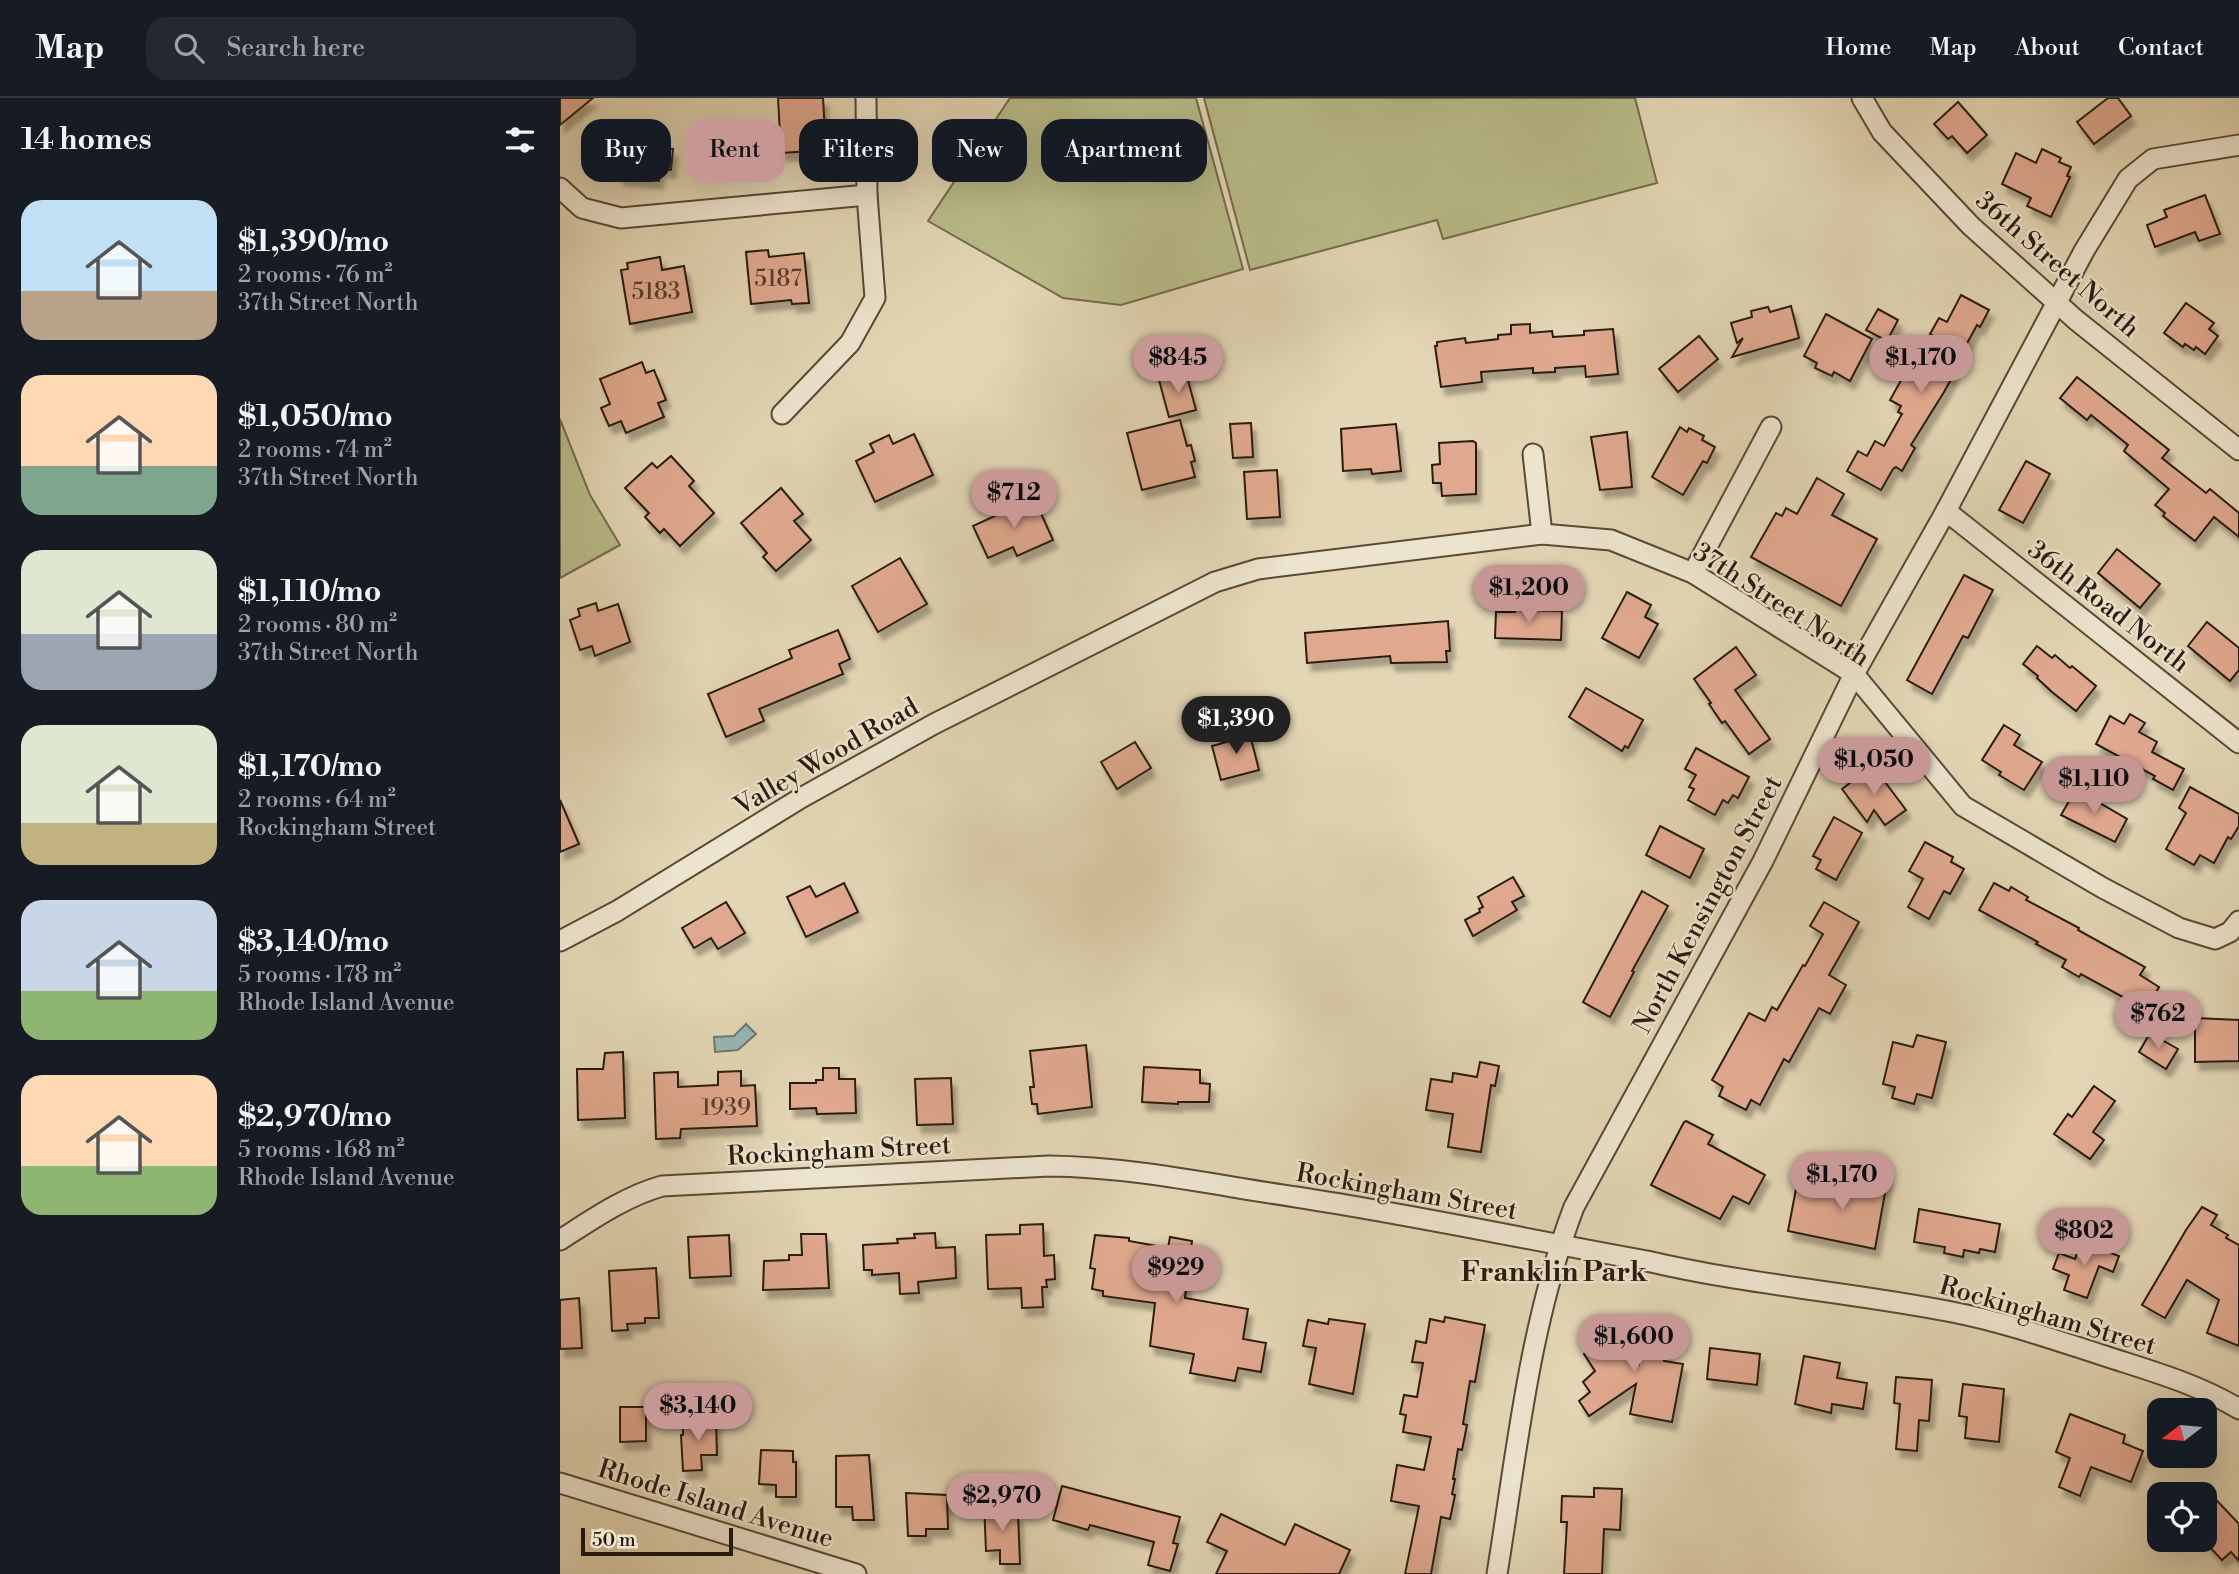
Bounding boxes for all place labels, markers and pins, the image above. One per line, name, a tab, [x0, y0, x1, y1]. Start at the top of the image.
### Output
pin: $845	[1137, 336, 1219, 395]
pin: $1,170	[1864, 336, 1978, 395]
pin: $712	[973, 470, 1055, 530]
pin: $1,200	[1472, 566, 1586, 625]
pin: $1,390	[1179, 696, 1293, 756]
pin: $1,050	[1817, 738, 1931, 797]
pin: $1,110	[2037, 756, 2151, 816]
pin: $762	[2117, 992, 2199, 1051]
pin: $1,170	[1785, 1152, 1899, 1212]
pin: $802	[2043, 1208, 2125, 1268]
pin: $929	[1135, 1246, 1217, 1305]
pin: $1,600	[1577, 1314, 1691, 1374]
pin: $3,140	[641, 1384, 755, 1443]
pin: $2,970	[945, 1474, 1059, 1533]

